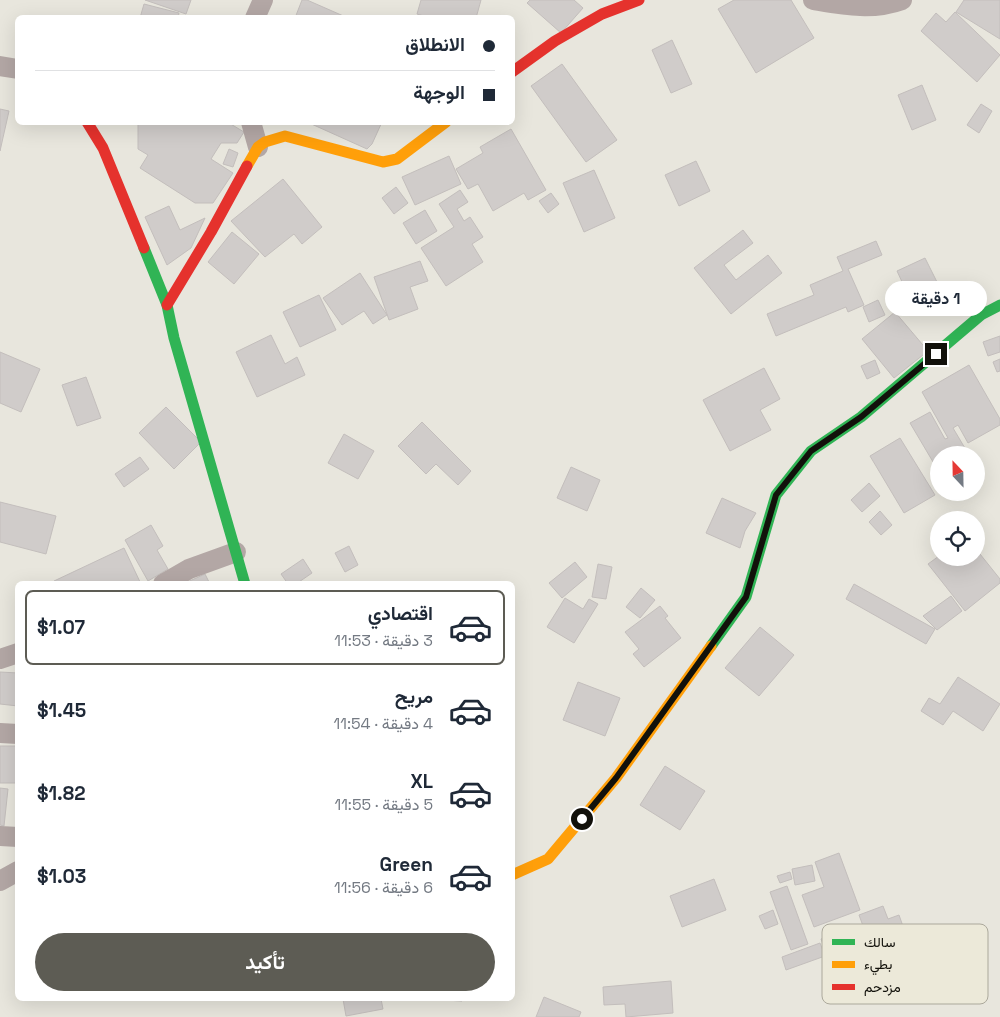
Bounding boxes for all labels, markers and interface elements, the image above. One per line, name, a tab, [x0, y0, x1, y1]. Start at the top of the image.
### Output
text: الانطلاق	[405, 32, 465, 57]
text: الوجهة	[413, 80, 465, 105]
callout: 1 دقيقة	[885, 282, 987, 316]
text: 1 دقيقة	[911, 288, 961, 309]
route end	[925, 343, 947, 365]
north arrow	[930, 446, 985, 501]
map controls	[930, 446, 985, 566]
button: locate	[930, 511, 985, 566]
text: اقتصادي	[368, 601, 433, 626]
icon: car	[448, 605, 493, 650]
text: $1.07	[37, 615, 85, 640]
text: 3 دقيقة · 11:53	[334, 630, 433, 651]
text: مريح	[395, 684, 433, 709]
icon: car	[448, 688, 493, 733]
text: $1.45	[37, 698, 86, 723]
text: 4 دقيقة · 11:54	[334, 713, 433, 734]
text: XL	[410, 769, 433, 794]
icon: car	[448, 771, 493, 816]
text: $1.82	[37, 781, 85, 806]
text: 5 دقيقة · 11:55	[334, 794, 433, 815]
route start	[571, 808, 593, 830]
text: Green	[380, 852, 433, 877]
icon: car	[448, 854, 493, 899]
text: $1.03	[37, 864, 86, 889]
text: 6 دقيقة · 11:56	[334, 877, 433, 898]
legend	[822, 924, 988, 1004]
button: تأكيد	[35, 933, 495, 991]
text: سالك	[864, 933, 895, 951]
text: بطيء	[864, 955, 892, 976]
text: مزدحم	[864, 978, 901, 996]

